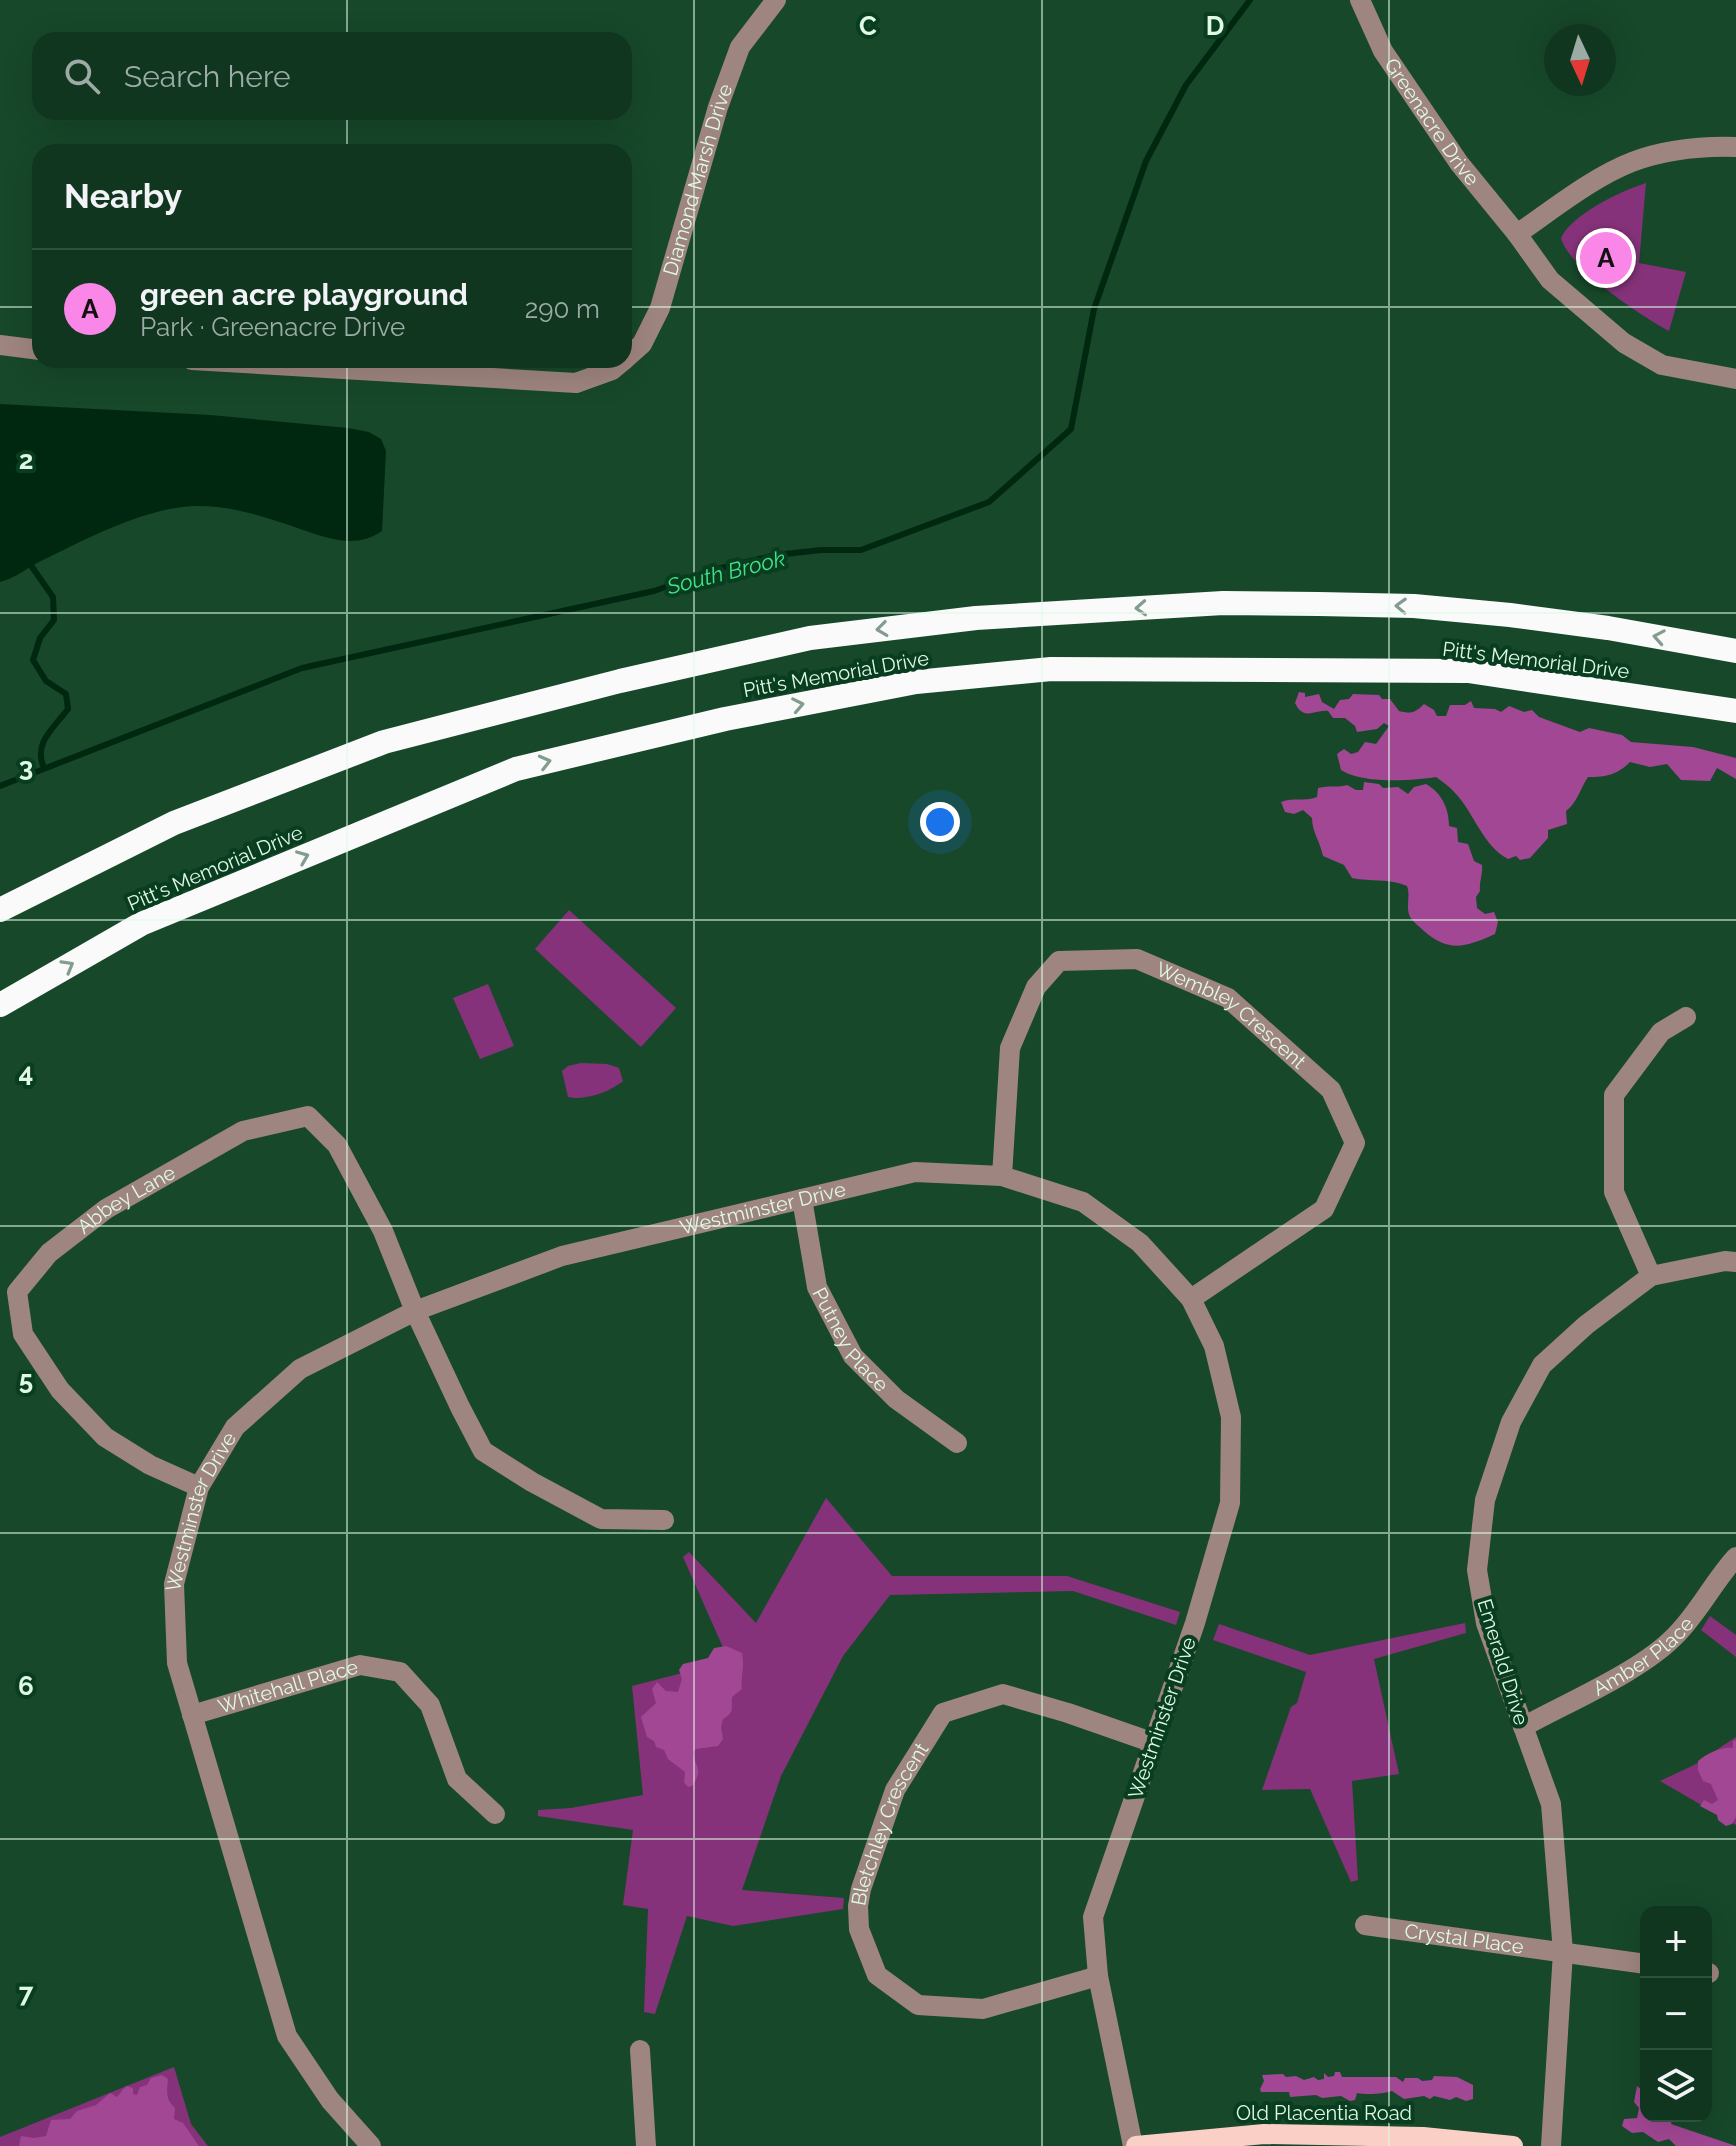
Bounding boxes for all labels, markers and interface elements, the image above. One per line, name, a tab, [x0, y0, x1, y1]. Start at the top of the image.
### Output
text: C	[859, 11, 877, 41]
text: D	[1206, 11, 1224, 41]
north arrow	[1544, 24, 1616, 96]
search box	[32, 32, 632, 120]
icon: search	[60, 54, 104, 98]
street label: Greenacre Drive	[1379, 54, 1485, 190]
text: Search here	[124, 59, 291, 94]
street label: Diamond Marsh Drive	[658, 80, 738, 278]
text: Nearby	[64, 176, 182, 216]
pin: A	[1580, 228, 1632, 288]
text: green acre playground	[140, 277, 468, 312]
text: A	[81, 294, 99, 324]
text: 290 m	[525, 294, 600, 324]
text: Park · Greenacre Drive	[140, 312, 405, 342]
text: 2	[19, 445, 33, 475]
water label: South Brook	[663, 545, 788, 600]
one-way arrow	[1394, 598, 1407, 615]
one-way arrow	[1134, 599, 1147, 616]
one-way arrow	[876, 621, 889, 638]
one-way arrow	[1652, 629, 1666, 646]
street label: Pitt's Memorial Drive	[1441, 637, 1631, 683]
street label: Pitt's Memorial Drive	[741, 646, 931, 702]
one-way arrow	[792, 697, 805, 714]
text: 3	[19, 752, 33, 782]
one-way arrow	[538, 755, 551, 772]
your location	[920, 802, 960, 842]
street label: Pitt's Memorial Drive	[124, 820, 306, 916]
one-way arrow	[295, 850, 309, 867]
street label: Wembley Crescent	[1153, 957, 1311, 1074]
one-way arrow	[59, 960, 74, 976]
text: 4	[19, 1058, 33, 1088]
street label: Abbey Lane	[72, 1160, 180, 1239]
street label: Westminster Drive	[677, 1177, 848, 1240]
street label: Putney Place	[807, 1283, 894, 1397]
text: 5	[19, 1365, 33, 1395]
street label: Westminster Drive	[161, 1427, 241, 1594]
street label: Emerald Drive	[1472, 1596, 1534, 1728]
street label: Amber Place	[1589, 1612, 1699, 1701]
street label: Westminster Drive	[1123, 1634, 1201, 1802]
street label: Whitehall Place	[215, 1654, 361, 1719]
text: 6	[18, 1671, 34, 1701]
street label: Bletchley Crescent	[846, 1738, 934, 1907]
map controls	[1640, 1906, 1712, 2122]
button: +	[1640, 1906, 1712, 1978]
street label: Crystal Place	[1403, 1919, 1525, 1959]
text: 7	[19, 1978, 34, 2008]
button: −	[1640, 1978, 1712, 2050]
button: layers	[1640, 2050, 1712, 2122]
street label: Old Placentia Road	[1236, 2101, 1412, 2125]

